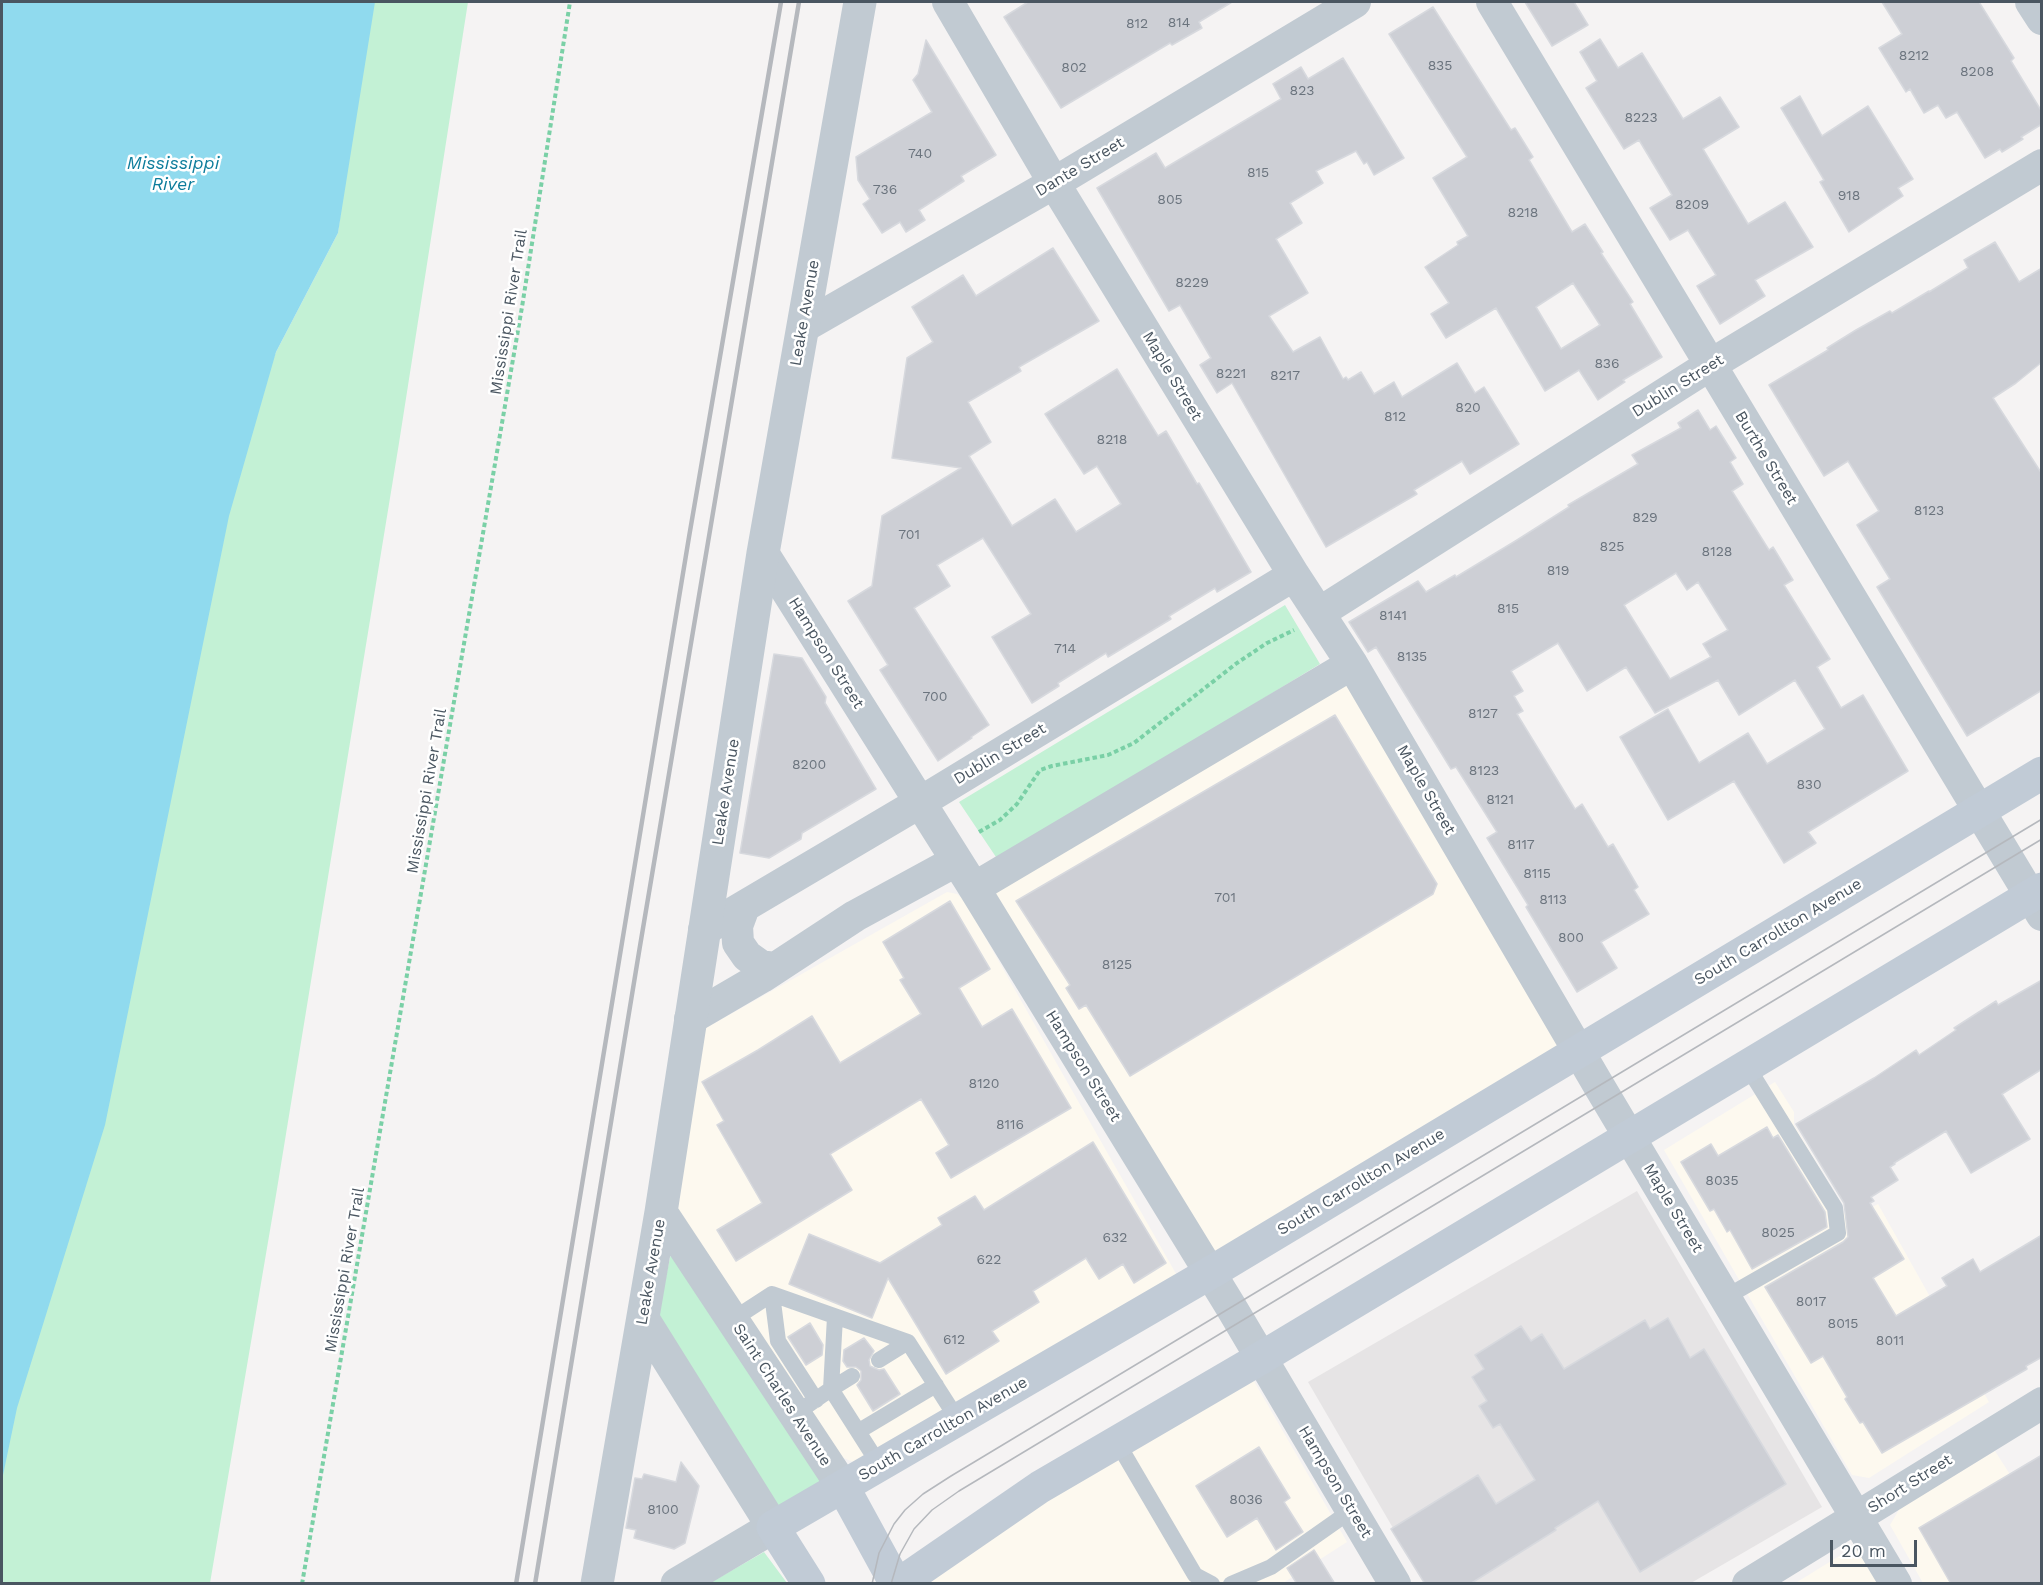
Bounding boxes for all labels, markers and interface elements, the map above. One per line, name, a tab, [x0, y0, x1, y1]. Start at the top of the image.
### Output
house number: 814	[1168, 15, 1190, 31]
house number: 812	[1126, 16, 1148, 32]
house number: 8212	[1899, 48, 1929, 64]
house number: 835	[1428, 58, 1452, 74]
house number: 802	[1061, 60, 1087, 76]
house number: 8208	[1960, 64, 1994, 80]
house number: 823	[1290, 83, 1314, 99]
house number: 8223	[1624, 110, 1658, 126]
street label: Dante Street	[1032, 133, 1128, 201]
house number: 740	[908, 146, 932, 162]
water label: Mississippi River	[127, 153, 219, 195]
house number: 815	[1247, 165, 1269, 181]
house number: 736	[873, 182, 897, 198]
house number: 918	[1838, 188, 1860, 204]
house number: 805	[1157, 192, 1183, 208]
house number: 8209	[1675, 197, 1709, 213]
house number: 8218	[1508, 205, 1538, 221]
street label: Mississippi River Trail	[486, 228, 532, 396]
street label: Leake Avenue	[786, 258, 824, 368]
house number: 8229	[1175, 275, 1209, 291]
street label: Maple Street	[1138, 328, 1206, 424]
street label: Dublin Street	[1629, 350, 1727, 422]
house number: 836	[1594, 356, 1620, 372]
house number: 8221	[1216, 366, 1246, 382]
house number: 8217	[1270, 368, 1300, 384]
house number: 820	[1455, 400, 1481, 416]
street label: Burthe Street	[1731, 408, 1801, 508]
house number: 812	[1384, 409, 1406, 425]
house number: 8218	[1097, 432, 1127, 448]
house number: 8123	[1914, 503, 1944, 519]
house number: 829	[1632, 510, 1658, 526]
house number: 701	[898, 527, 920, 543]
house number: 825	[1600, 539, 1624, 555]
house number: 8128	[1702, 544, 1732, 560]
house number: 819	[1547, 563, 1569, 579]
street label: Hampson Street	[784, 594, 868, 712]
house number: 815	[1497, 601, 1519, 617]
house number: 8141	[1379, 608, 1407, 624]
house number: 714	[1054, 641, 1076, 657]
house number: 8135	[1397, 649, 1427, 665]
house number: 700	[923, 689, 947, 705]
house number: 8127	[1468, 706, 1498, 722]
street label: Mississippi River Trail	[403, 707, 451, 875]
street label: Dublin Street	[950, 719, 1050, 789]
street label: Leake Avenue	[708, 737, 744, 847]
street label: Maple Street	[1393, 742, 1459, 838]
house number: 8200	[792, 757, 826, 773]
house number: 8123	[1469, 763, 1499, 779]
house number: 830	[1796, 777, 1822, 793]
house number: 8121	[1486, 792, 1514, 808]
house number: 8117	[1507, 837, 1535, 853]
house number: 8115	[1523, 866, 1551, 882]
street label: South Carrollton Avenue	[1691, 874, 1865, 990]
house number: 701	[1214, 890, 1236, 906]
house number: 8113	[1539, 892, 1567, 908]
house number: 800	[1558, 930, 1584, 946]
house number: 8125	[1102, 957, 1132, 973]
street label: Hampson Street	[1041, 1007, 1125, 1125]
house number: 8120	[969, 1076, 999, 1092]
house number: 8116	[996, 1117, 1024, 1133]
street label: South Carrollton Avenue	[1274, 1124, 1448, 1240]
street label: Maple Street	[1639, 1160, 1707, 1256]
house number: 8035	[1705, 1173, 1739, 1189]
street label: Mississippi River Trail	[321, 1186, 369, 1354]
street label: Leake Avenue	[632, 1217, 670, 1327]
house number: 8025	[1761, 1225, 1795, 1241]
house number: 632	[1103, 1230, 1127, 1246]
house number: 622	[977, 1252, 1001, 1268]
house number: 8017	[1796, 1294, 1826, 1310]
house number: 8015	[1828, 1316, 1858, 1332]
street label: Saint Charles Avenue	[729, 1320, 835, 1470]
house number: 612	[943, 1332, 965, 1348]
house number: 8011	[1876, 1333, 1904, 1349]
street label: South Carrollton Avenue	[855, 1373, 1031, 1485]
street label: Hampson Street	[1294, 1422, 1376, 1542]
street label: Short Street	[1864, 1450, 1956, 1518]
house number: 8036	[1229, 1492, 1263, 1508]
house number: 8100	[647, 1502, 679, 1518]
scale bar	[1833, 1528, 1920, 1566]
text: 20 m	[1841, 1540, 1886, 1561]

